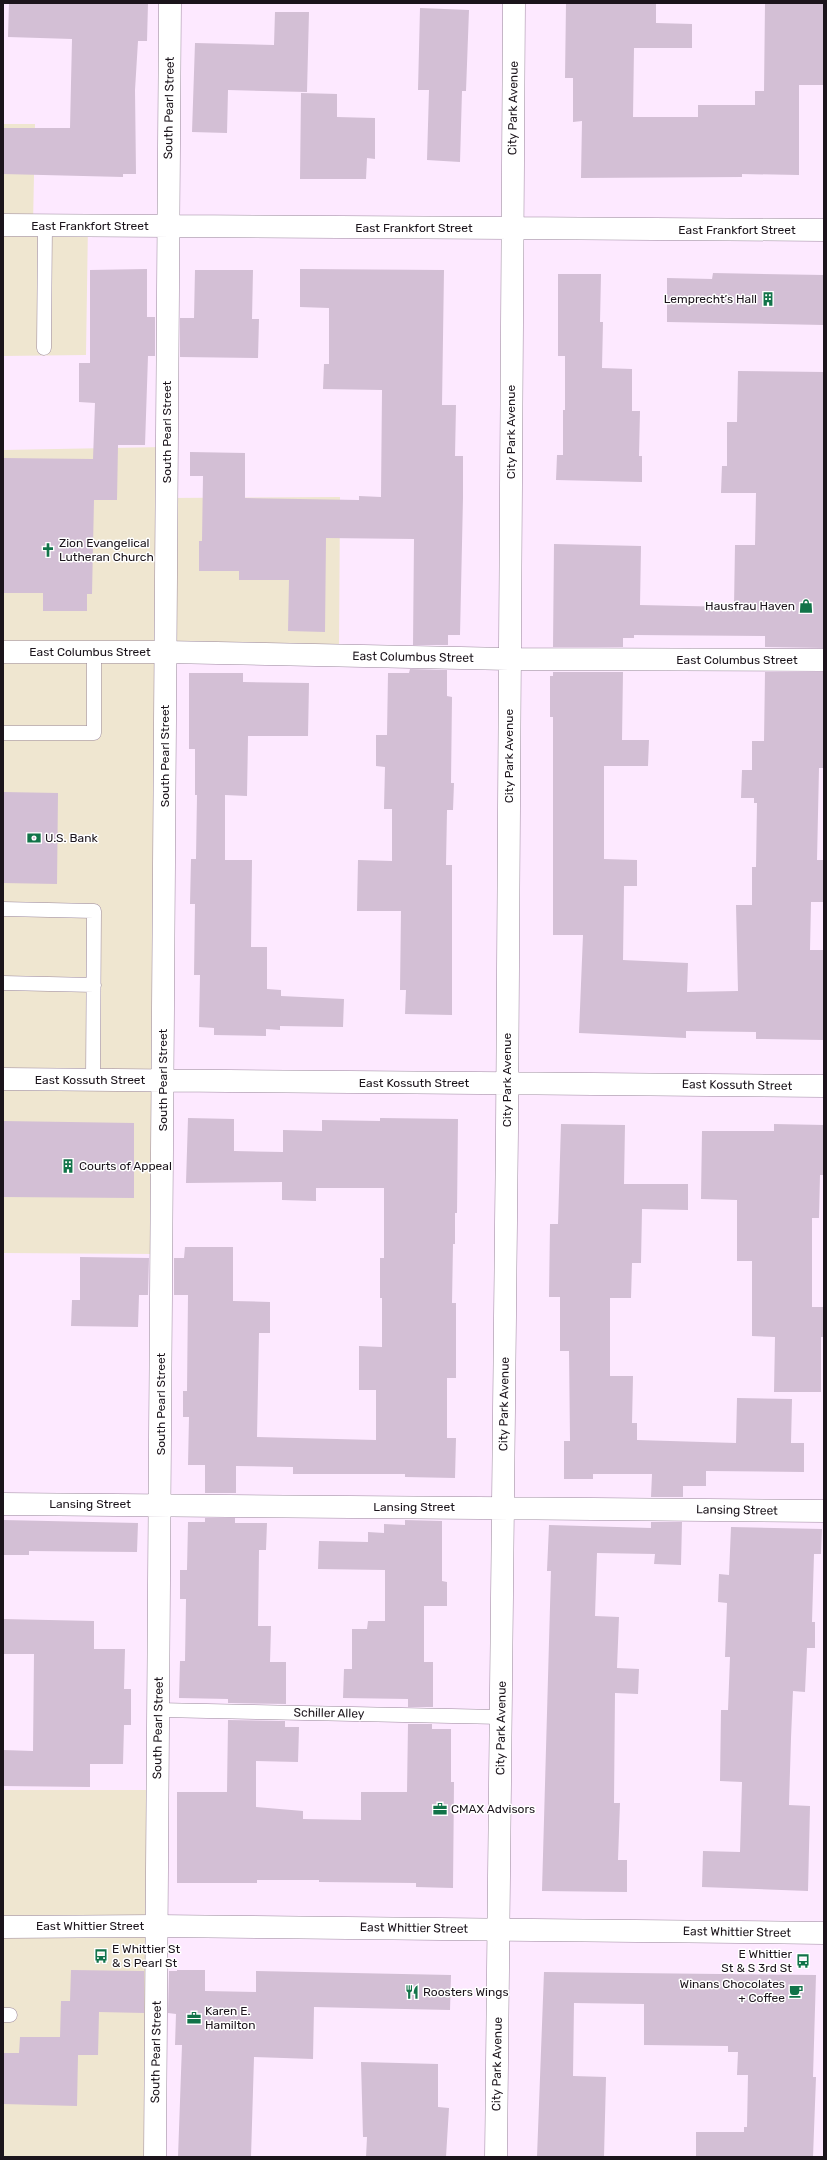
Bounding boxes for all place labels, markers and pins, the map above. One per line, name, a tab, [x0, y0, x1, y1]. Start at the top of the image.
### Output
building icon: Lemprecht’s Hall	[760, 291, 776, 307]
place label: Lemprecht’s Hall	[664, 292, 757, 306]
place label: Zion Evangelical Lutheran Church	[59, 536, 154, 564]
church icon: Zion Evangelical Lutheran Church	[40, 542, 56, 558]
shop icon: Hausfrau Haven	[798, 598, 814, 614]
place label: Hausfrau Haven	[705, 599, 795, 613]
bank icon: U.S. Bank	[26, 830, 42, 846]
place label: U.S. Bank	[45, 831, 98, 845]
building icon: Courts of Appeal	[60, 1158, 76, 1174]
place label: Courts of Appeal	[79, 1159, 172, 1173]
office icon: CMAX Advisors	[432, 1801, 448, 1817]
place label: CMAX Advisors	[451, 1802, 535, 1816]
place label: E Whittier St & S Pearl St	[112, 1942, 181, 1970]
place label: E Whittier St & S 3rd St	[721, 1947, 792, 1975]
bus stop icon: E Whittier St & S Pearl St	[93, 1948, 109, 1964]
bus stop icon: E Whittier St & S 3rd St	[795, 1953, 811, 1969]
place label: Winans Chocolates + Coffee	[680, 1977, 785, 2005]
cafe icon: Winans Chocolates + Coffee	[788, 1983, 804, 1999]
restaurant icon: Roosters Wings	[404, 1984, 420, 2000]
place label: Roosters Wings	[423, 1985, 509, 1999]
place label: Karen E. Hamilton	[205, 2004, 256, 2032]
office icon: Karen E. Hamilton	[186, 2010, 202, 2026]

